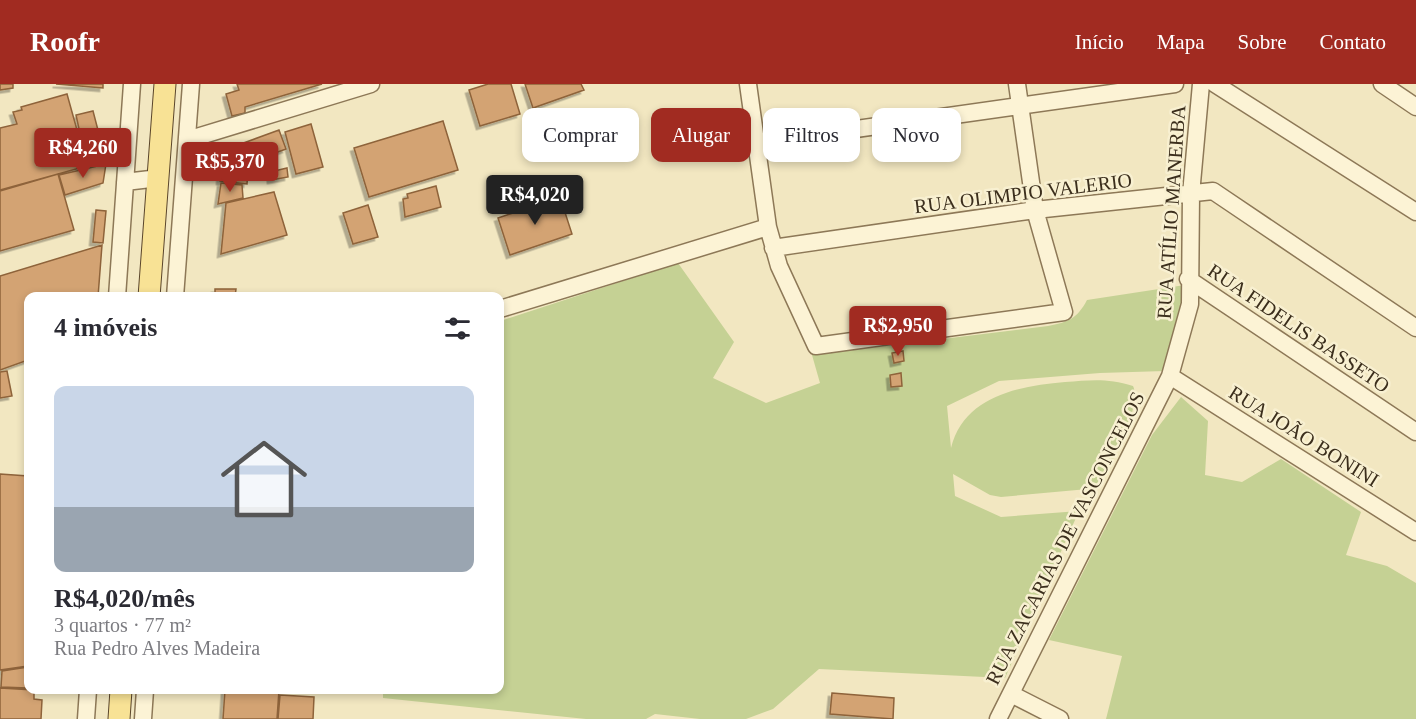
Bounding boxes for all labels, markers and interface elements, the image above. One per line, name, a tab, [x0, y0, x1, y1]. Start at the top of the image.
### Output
text: Roofr	[30, 26, 100, 57]
text: Início	[1075, 30, 1124, 54]
text: Mapa	[1157, 30, 1205, 54]
text: Sobre	[1238, 30, 1287, 54]
text: Contato	[1320, 30, 1386, 54]
street label: RUA ATÍLIO MANERBA	[1153, 104, 1189, 320]
chip: Comprar	[522, 108, 639, 162]
chip: Alugar	[651, 108, 751, 162]
chip: Filtros	[763, 108, 860, 162]
chip: Novo	[872, 108, 961, 162]
pin: R$4,260	[28, 128, 138, 179]
text: R$4,260	[48, 136, 118, 158]
pin: R$5,370	[175, 142, 285, 193]
text: R$5,370	[195, 150, 265, 172]
street label: RUA OLIMPIO VALERIO	[913, 169, 1133, 217]
pin: R$4,020	[480, 175, 590, 226]
text: R$4,020	[500, 183, 570, 205]
street label: RUA FIDELIS BASSETO	[1204, 259, 1394, 397]
pin: R$2,950	[843, 306, 953, 357]
icon: filters	[441, 312, 474, 345]
text: 4 imóveis	[54, 313, 157, 342]
text: R$2,950	[863, 314, 933, 336]
street label: RUA JOÃO BONINI	[1225, 380, 1383, 491]
street label: RUA ZACARIAS DE VASCONCELOS	[981, 388, 1149, 688]
icon: home	[210, 425, 318, 533]
text: R$4,020/mês	[54, 584, 195, 613]
text: 3 quartos · 77 m²	[54, 614, 191, 636]
text: Rua Pedro Alves Madeira	[54, 637, 260, 659]

